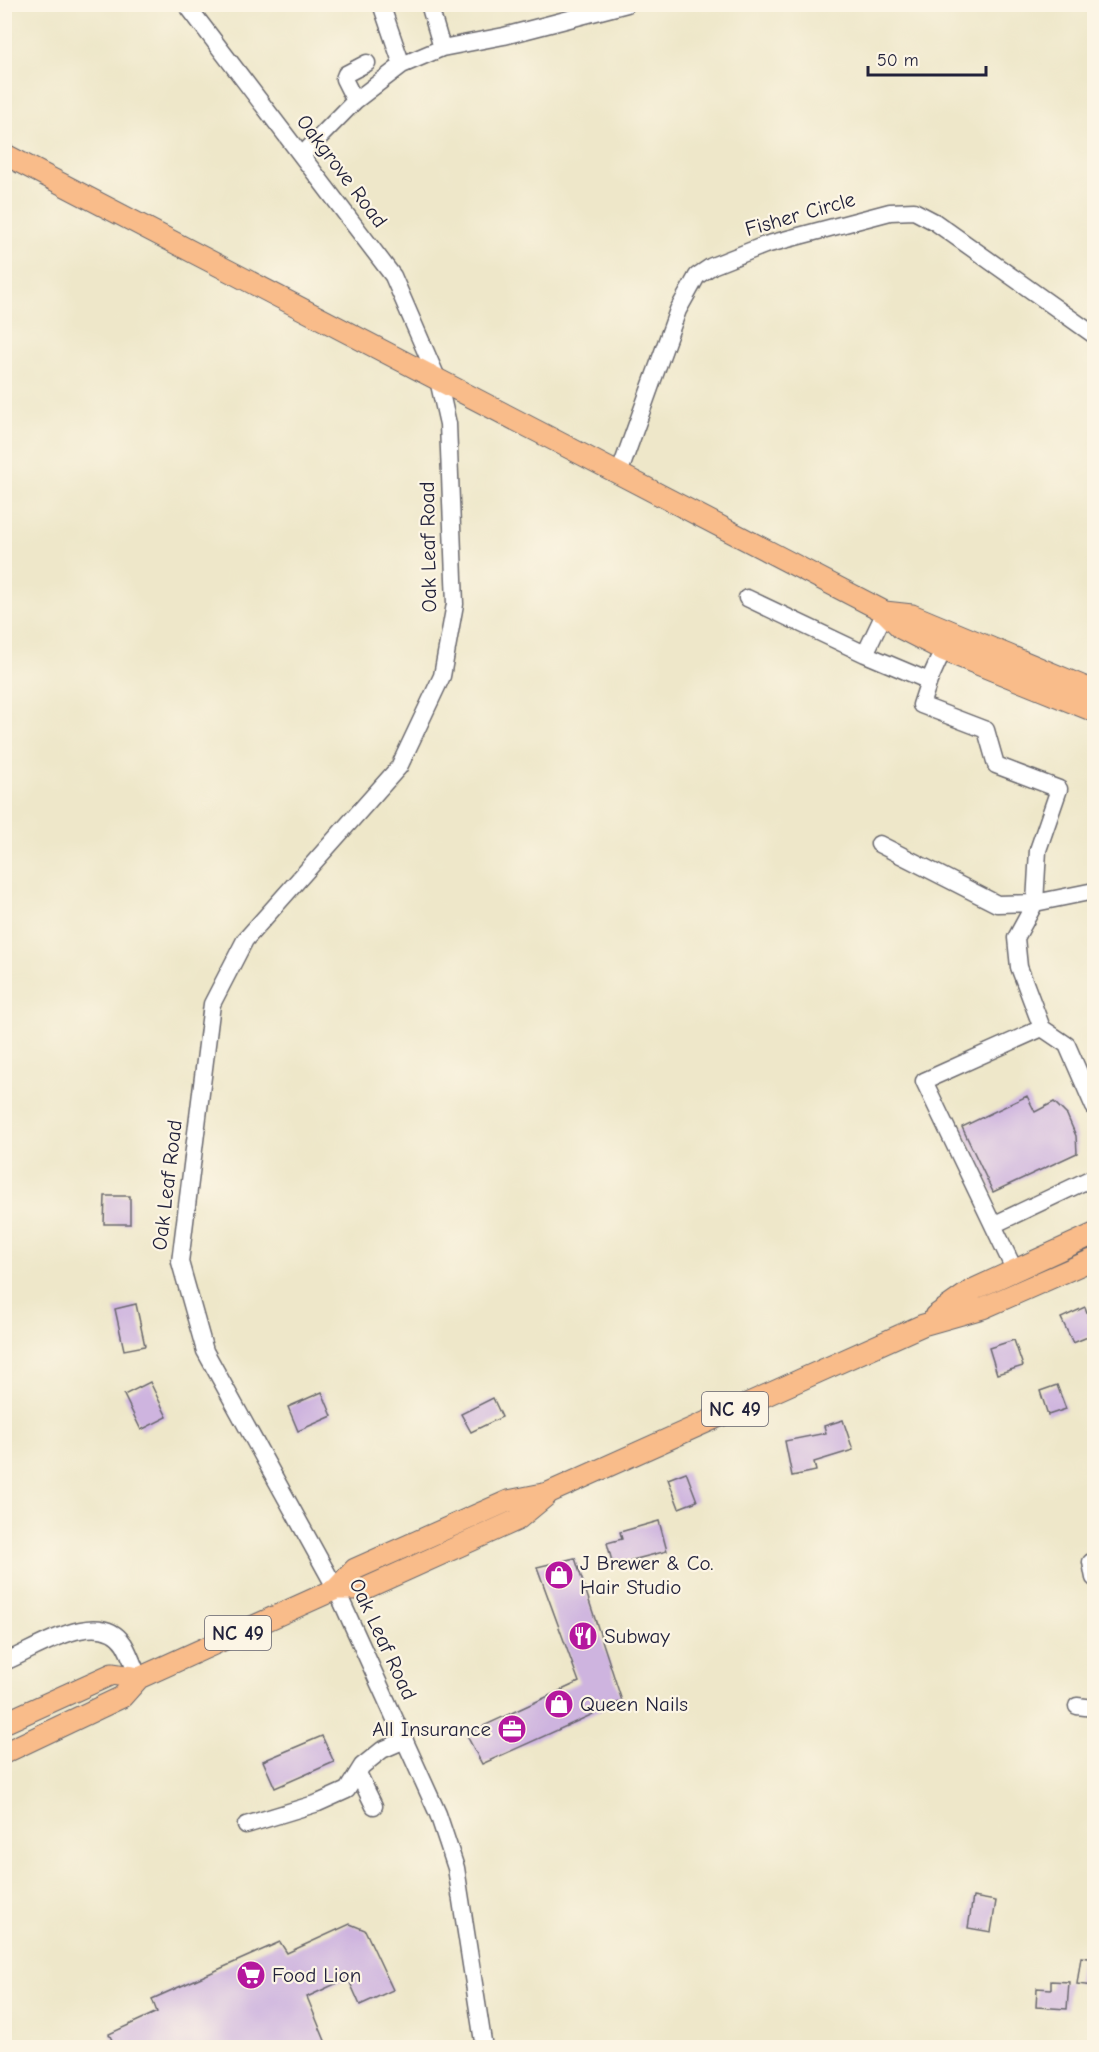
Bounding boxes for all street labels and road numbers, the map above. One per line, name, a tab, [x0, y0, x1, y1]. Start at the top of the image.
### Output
street label: Oakgrove Road	[292, 110, 392, 232]
street label: Fisher Circle	[742, 187, 858, 241]
street label: Oak Leaf Road	[415, 481, 441, 613]
street label: Oak Leaf Road	[147, 1118, 187, 1252]
road number: NC 49	[702, 1392, 768, 1426]
street label: Oak Leaf Road	[344, 1574, 422, 1704]
road number: NC 49	[205, 1616, 271, 1650]

